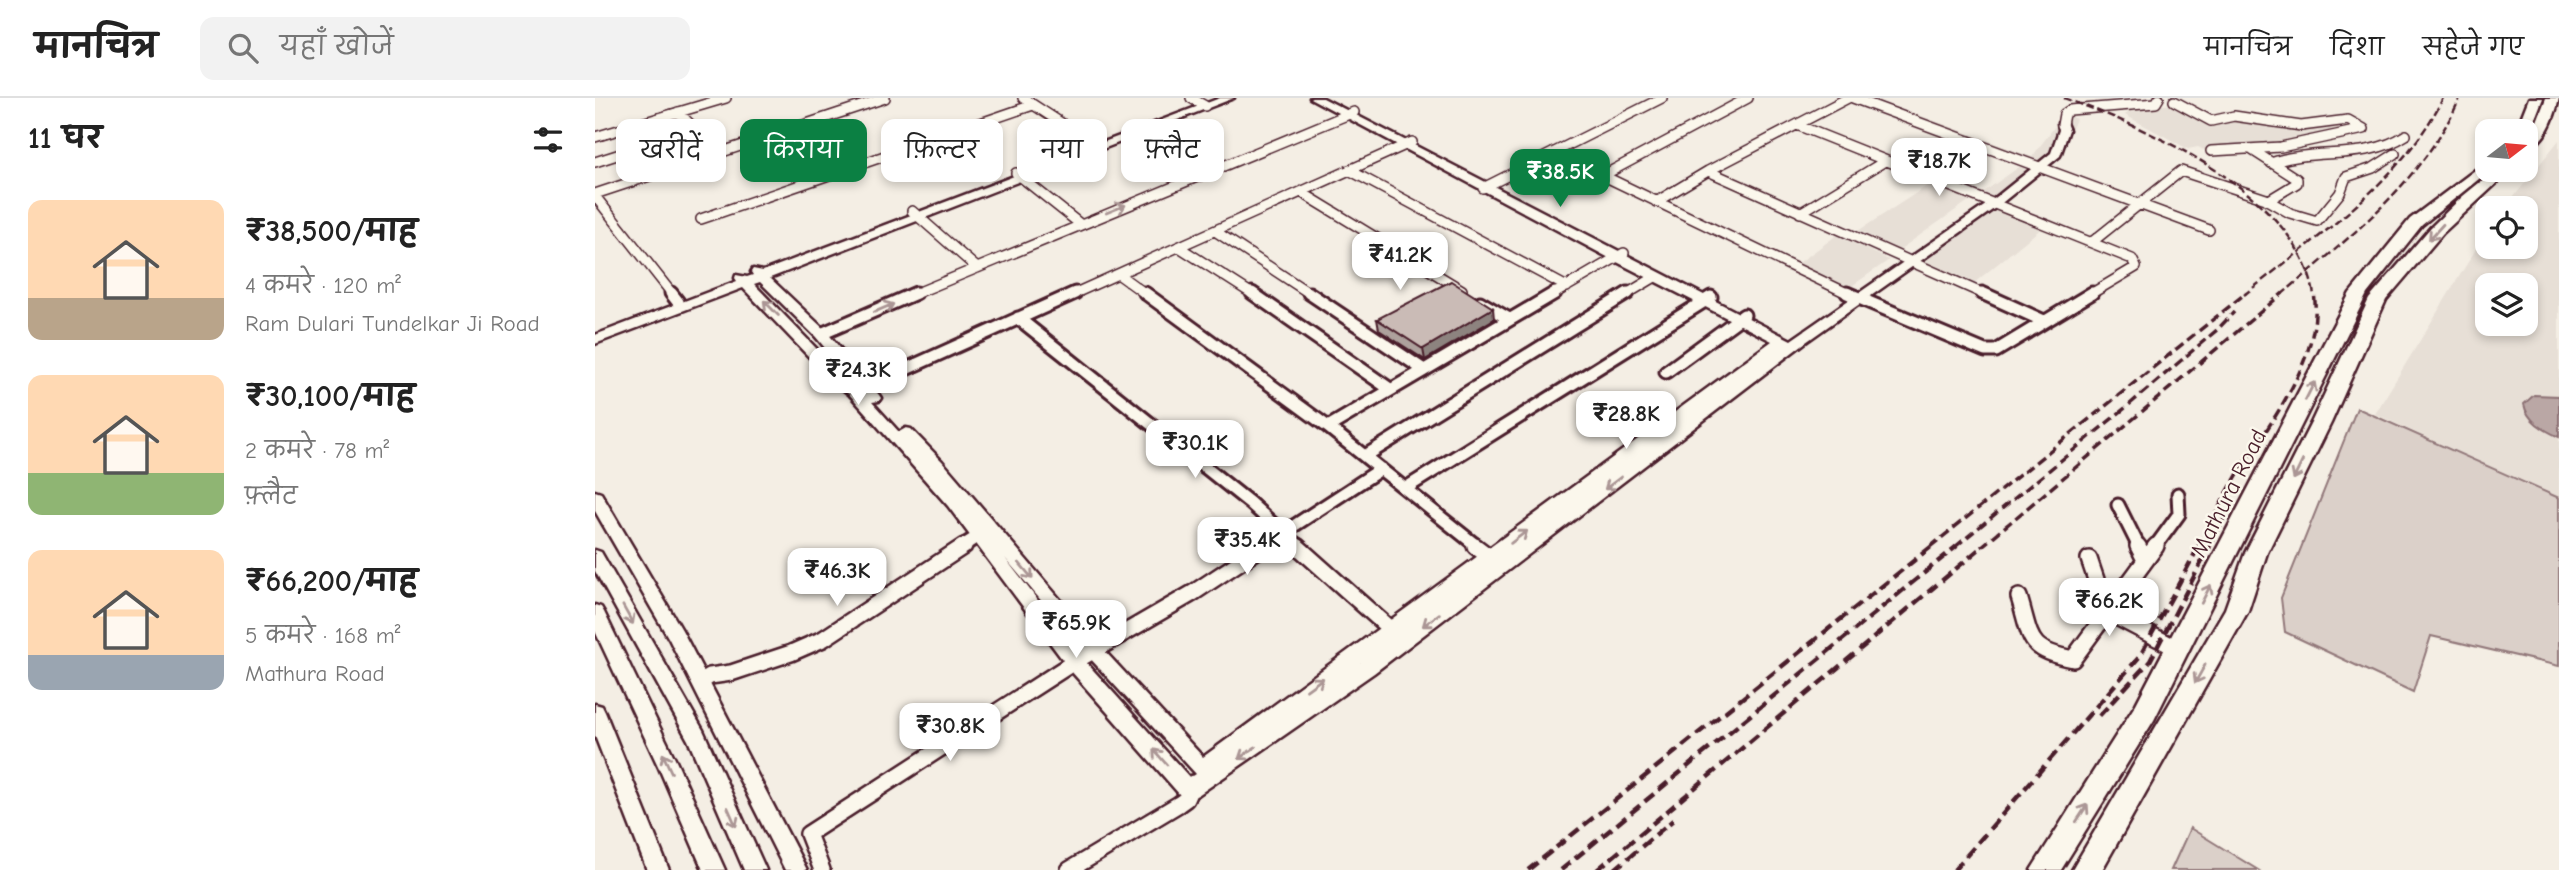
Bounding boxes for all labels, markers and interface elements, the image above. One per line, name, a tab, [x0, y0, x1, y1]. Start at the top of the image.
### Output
search box	[200, 17, 690, 80]
text: मानचित्र	[35, 27, 158, 65]
icon: search	[224, 29, 262, 67]
text: यहाँ खोजें	[280, 32, 394, 62]
text: मानचित्र	[2204, 33, 2292, 61]
text: दिशा	[2330, 33, 2384, 61]
text: सहेजे गए	[2422, 33, 2524, 61]
chip: खरीदें	[616, 119, 726, 182]
chip: किराया	[740, 119, 867, 182]
chip: फ़िल्टर	[881, 119, 1003, 182]
chip: नया	[1017, 119, 1107, 182]
chip: फ़्लैट	[1121, 119, 1224, 182]
north arrow	[2475, 119, 2537, 182]
map controls	[2475, 119, 2538, 336]
text: 11 घर	[28, 121, 102, 156]
icon: filters	[529, 121, 567, 159]
pin: ₹18.7K	[1882, 139, 1996, 198]
text: ₹18.7K	[1907, 147, 1971, 174]
pin: ₹38.5K	[1503, 150, 1617, 209]
text: ₹38.5K	[1526, 158, 1594, 185]
button: locate	[2475, 196, 2538, 259]
one-way arrow	[1105, 202, 1126, 215]
text: ₹38,500/माह	[245, 214, 418, 249]
one-way arrow	[2427, 223, 2444, 240]
icon: home	[84, 228, 168, 312]
pin: ₹41.2K	[1343, 232, 1457, 292]
text: ₹41.2K	[1368, 241, 1432, 268]
text: 4 कमरे · 120 m²	[245, 272, 401, 299]
button: layers	[2475, 273, 2538, 336]
one-way arrow	[763, 300, 780, 317]
one-way arrow	[873, 300, 894, 313]
text: Ram Dulari Tundelkar Ji Road	[245, 310, 540, 337]
pin: ₹24.3K	[801, 348, 915, 407]
text: ₹24.3K	[825, 356, 891, 383]
text: ₹30,100/माह	[245, 379, 415, 414]
one-way arrow	[2303, 381, 2317, 402]
pin: ₹28.8K	[1569, 392, 1683, 451]
text: ₹28.8K	[1592, 400, 1660, 427]
icon: home	[84, 403, 168, 487]
pin: ₹30.1K	[1138, 420, 1252, 480]
street label: Mathura Road	[2185, 425, 2272, 562]
text: ₹30.1K	[1162, 429, 1228, 456]
text: 2 कमरे · 78 m²	[245, 437, 389, 464]
one-way arrow	[2291, 459, 2305, 480]
one-way arrow	[1605, 476, 1623, 491]
text: फ़्लैट	[245, 483, 297, 510]
pin: ₹35.4K	[1190, 518, 1304, 577]
text: ₹35.4K	[1213, 526, 1281, 553]
one-way arrow	[1509, 529, 1528, 544]
pin: ₹46.3K	[780, 548, 894, 608]
text: ₹46.3K	[803, 557, 871, 584]
one-way arrow	[1018, 562, 1034, 580]
text: ₹66,200/माह	[245, 564, 418, 599]
icon: home	[84, 578, 168, 662]
pin: ₹66.2K	[2052, 578, 2166, 638]
one-way arrow	[2200, 584, 2214, 605]
text: ₹66.2K	[2075, 587, 2143, 614]
pin: ₹65.9K	[1019, 601, 1133, 660]
one-way arrow	[622, 604, 635, 625]
text: ₹65.9K	[1041, 609, 1111, 636]
one-way arrow	[1422, 612, 1441, 627]
text: 5 कमरे · 168 m²	[245, 622, 401, 649]
text: Mathura Road	[245, 660, 385, 687]
one-way arrow	[2193, 664, 2207, 684]
one-way arrow	[1305, 677, 1324, 692]
pin: ₹30.8K	[893, 704, 1007, 763]
text: ₹30.8K	[915, 712, 985, 739]
one-way arrow	[1238, 746, 1257, 760]
one-way arrow	[1152, 748, 1168, 766]
one-way arrow	[660, 752, 673, 774]
one-way arrow	[2075, 803, 2089, 823]
one-way arrow	[726, 806, 739, 828]

